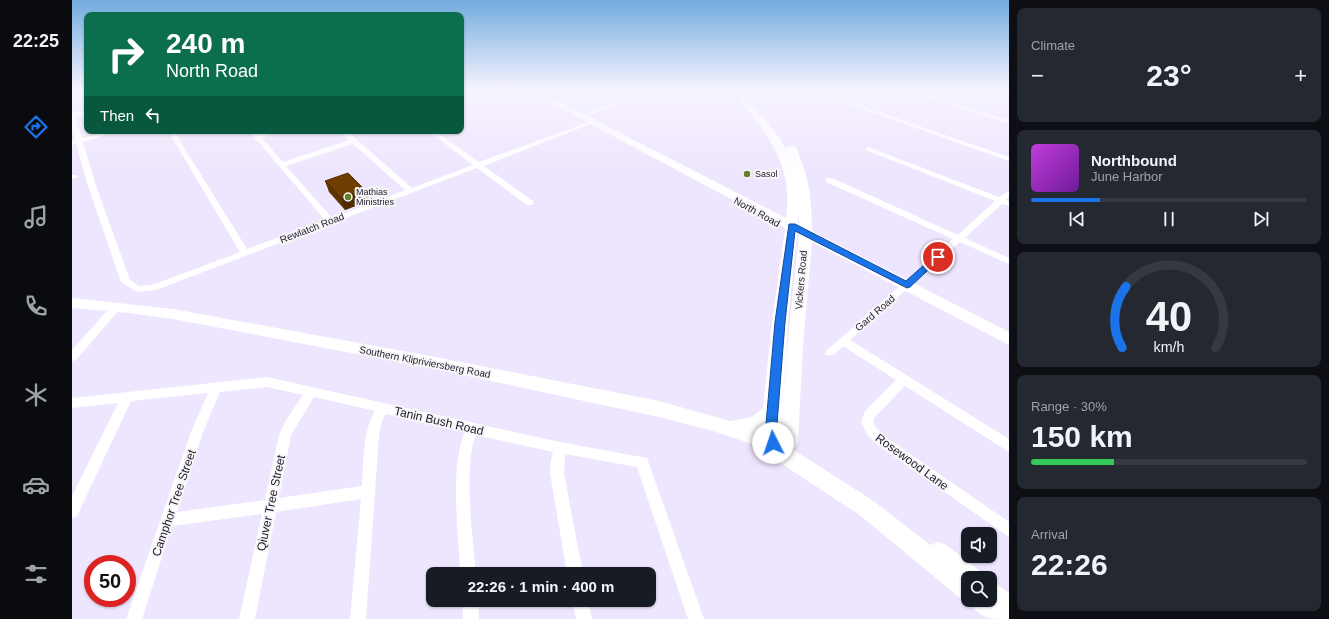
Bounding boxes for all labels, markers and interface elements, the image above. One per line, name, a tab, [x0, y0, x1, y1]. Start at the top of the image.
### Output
icon: right	[100, 28, 152, 80]
text: 240 m	[166, 28, 245, 59]
text: 22:25	[13, 31, 59, 51]
text: Climate	[1031, 38, 1075, 53]
text: 23°	[1146, 59, 1192, 92]
text: North Road	[166, 61, 258, 81]
text: −	[1031, 63, 1044, 88]
text: +	[1294, 63, 1307, 88]
icon: left	[142, 104, 164, 126]
text: Then	[100, 107, 134, 124]
icon: directions	[22, 113, 50, 141]
text: Northbound	[1091, 152, 1177, 169]
marker: Sasol	[742, 169, 752, 179]
place label: Sasol	[755, 169, 778, 179]
text: June Harbor	[1091, 169, 1163, 184]
place label: Mathias Ministries	[356, 187, 395, 207]
marker: Mathias Ministries	[343, 192, 353, 202]
street label: North Road	[732, 195, 782, 229]
icon: music	[22, 203, 50, 231]
icon: previous	[1066, 208, 1088, 230]
icon: pause	[1158, 208, 1180, 230]
icon: next	[1250, 208, 1272, 230]
street label: Rewlatch Road	[278, 211, 346, 245]
pin	[921, 240, 955, 274]
icon: arrive	[927, 246, 949, 268]
street label: Vickers Road	[793, 250, 809, 310]
icon: phone	[22, 292, 50, 320]
text: 40	[1146, 292, 1192, 339]
street label: Gard Road	[853, 293, 897, 333]
text: km/h	[1154, 338, 1185, 354]
street label: Southern Klipriviersberg Road	[358, 344, 492, 380]
icon: climate	[22, 381, 50, 409]
text: Range · 30%	[1031, 399, 1107, 414]
street label: Tanin Bush Road	[393, 404, 485, 438]
text: 150 km	[1031, 420, 1133, 453]
position arrow	[752, 422, 794, 464]
street label: Rosewood Lane	[873, 431, 951, 493]
street label: Camphor Tree Street	[149, 447, 199, 558]
street label: Qiuver Tree Street	[254, 453, 288, 552]
icon: car	[22, 471, 50, 499]
map controls	[961, 527, 997, 607]
button: sound	[961, 527, 997, 563]
text: Arrival	[1031, 527, 1068, 542]
text: 22:26	[1031, 548, 1108, 581]
speed limit sign: 50	[84, 555, 136, 607]
icon: filters	[22, 560, 50, 588]
button: search	[961, 571, 997, 607]
text: 22:26 · 1 min · 400 m	[468, 578, 614, 595]

